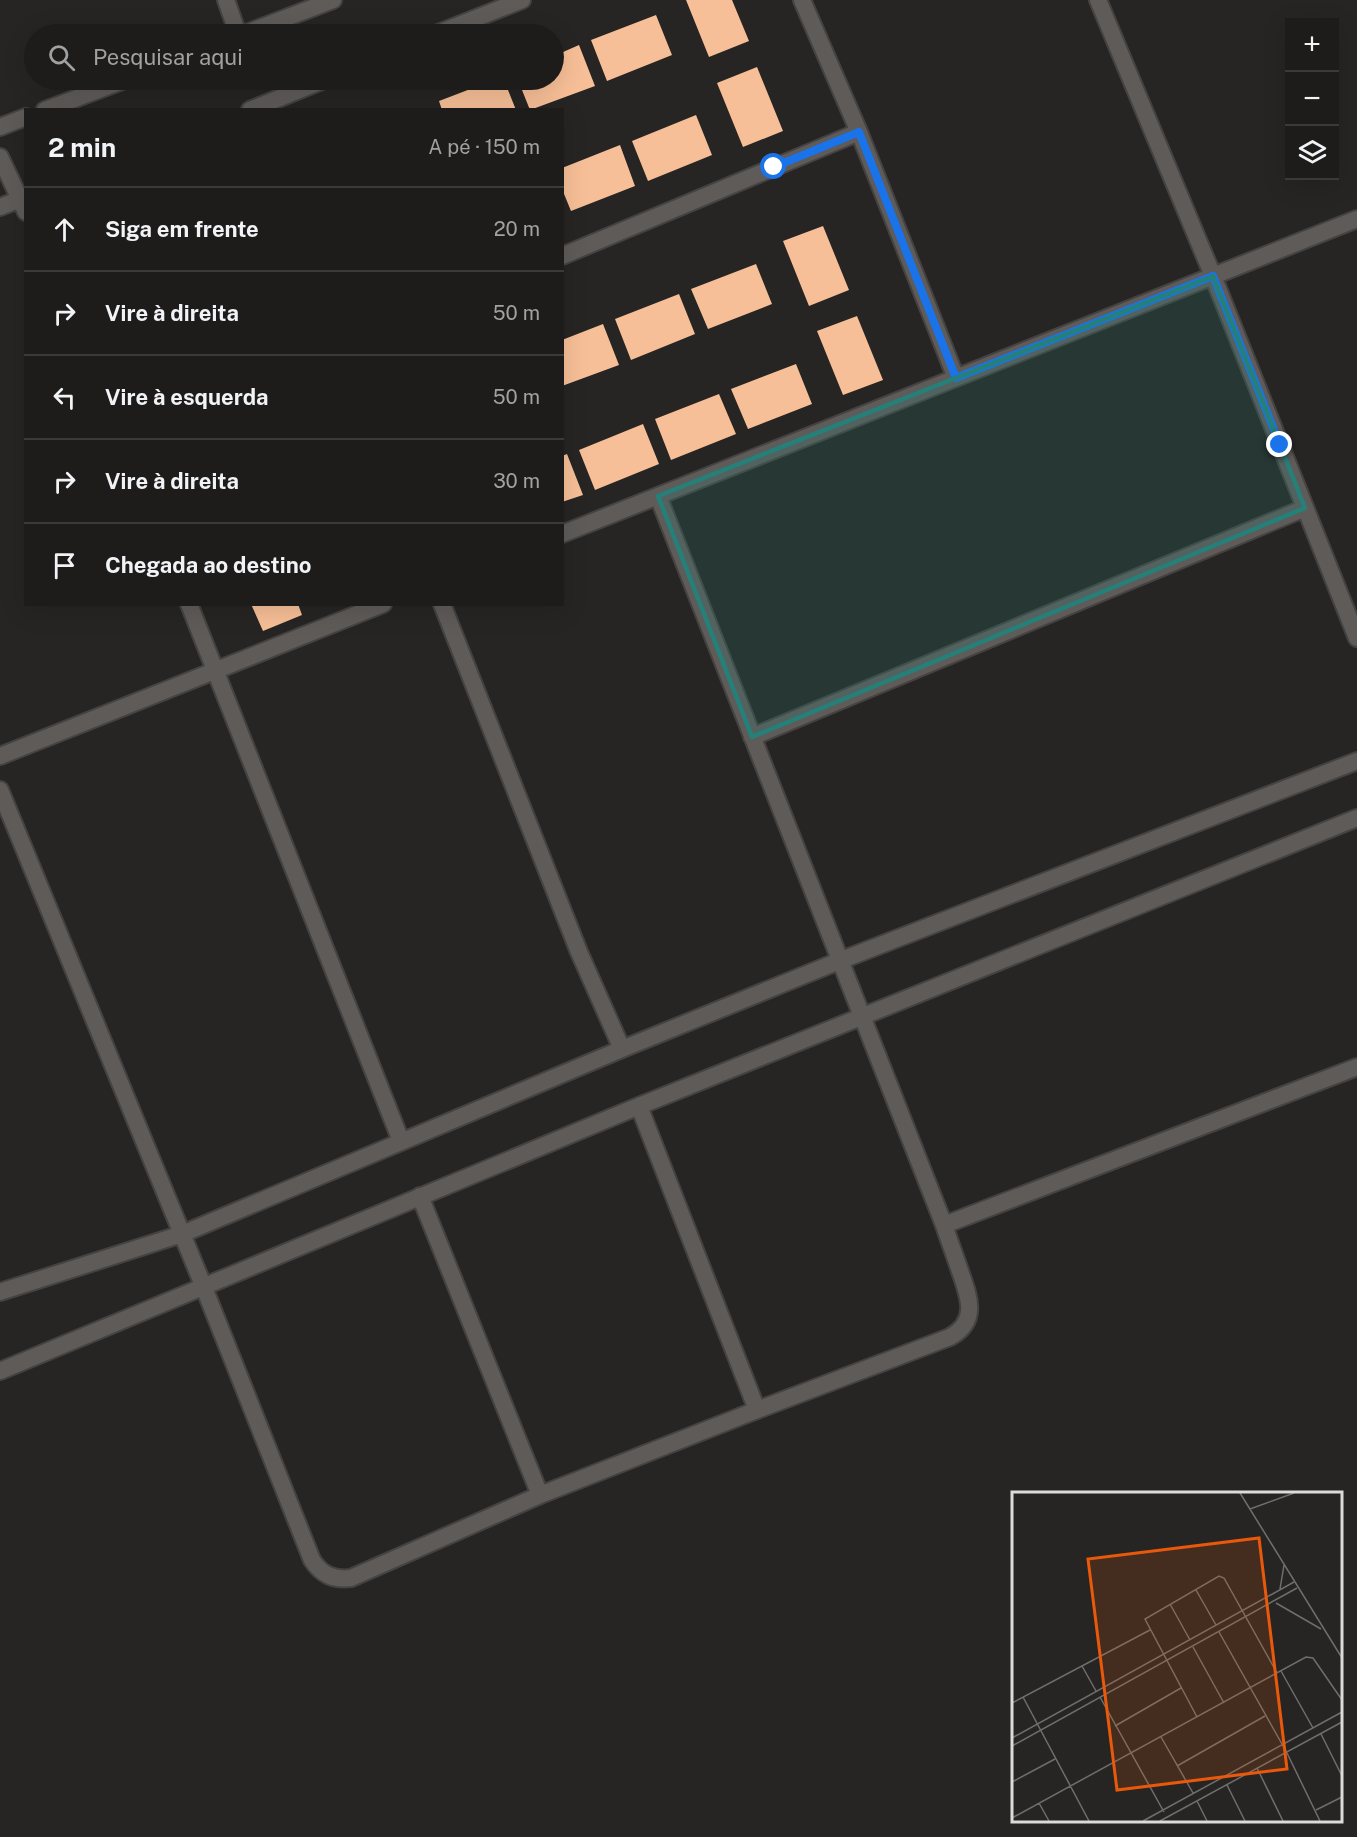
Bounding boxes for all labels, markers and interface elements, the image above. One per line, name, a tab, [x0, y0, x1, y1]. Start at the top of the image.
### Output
map controls	[1285, 18, 1339, 180]
button: +	[1285, 18, 1339, 72]
search box	[24, 24, 564, 90]
icon: search	[45, 41, 78, 74]
text: Pesquisar aqui	[93, 44, 243, 70]
button: −	[1285, 72, 1339, 126]
button: layers	[1285, 126, 1339, 180]
text: 2 min	[48, 132, 116, 163]
text: A pé · 150 m	[428, 135, 540, 159]
route start	[760, 153, 786, 179]
icon: ahead	[48, 213, 81, 246]
text: Siga em frente	[105, 216, 259, 242]
text: 20 m	[494, 217, 540, 241]
icon: right	[48, 297, 81, 330]
text: Vire à direita	[105, 300, 239, 326]
text: 50 m	[493, 301, 540, 325]
icon: left	[48, 381, 81, 414]
text: Vire à esquerda	[105, 384, 269, 410]
text: 50 m	[493, 385, 540, 409]
route end	[1266, 431, 1292, 457]
icon: right	[48, 465, 81, 498]
text: Vire à direita	[105, 468, 239, 494]
text: 30 m	[493, 469, 540, 493]
icon: arrive	[48, 549, 81, 582]
text: Chegada ao destino	[105, 552, 311, 578]
inset map	[1012, 1492, 1342, 1822]

